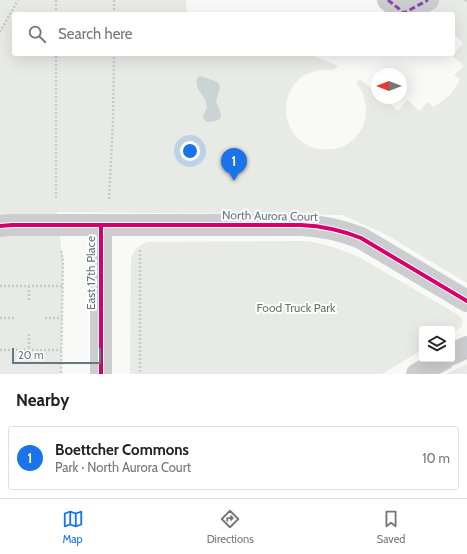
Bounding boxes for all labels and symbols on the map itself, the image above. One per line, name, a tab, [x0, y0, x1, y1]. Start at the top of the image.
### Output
north arrow	[371, 68, 407, 104]
your location	[180, 141, 200, 161]
pin: 1	[221, 148, 247, 181]
street label: North Aurora Court	[222, 207, 318, 224]
street label: East 17th Place	[83, 236, 98, 310]
park label: Food Truck Park	[257, 300, 336, 315]
scale bar	[12, 346, 101, 365]

